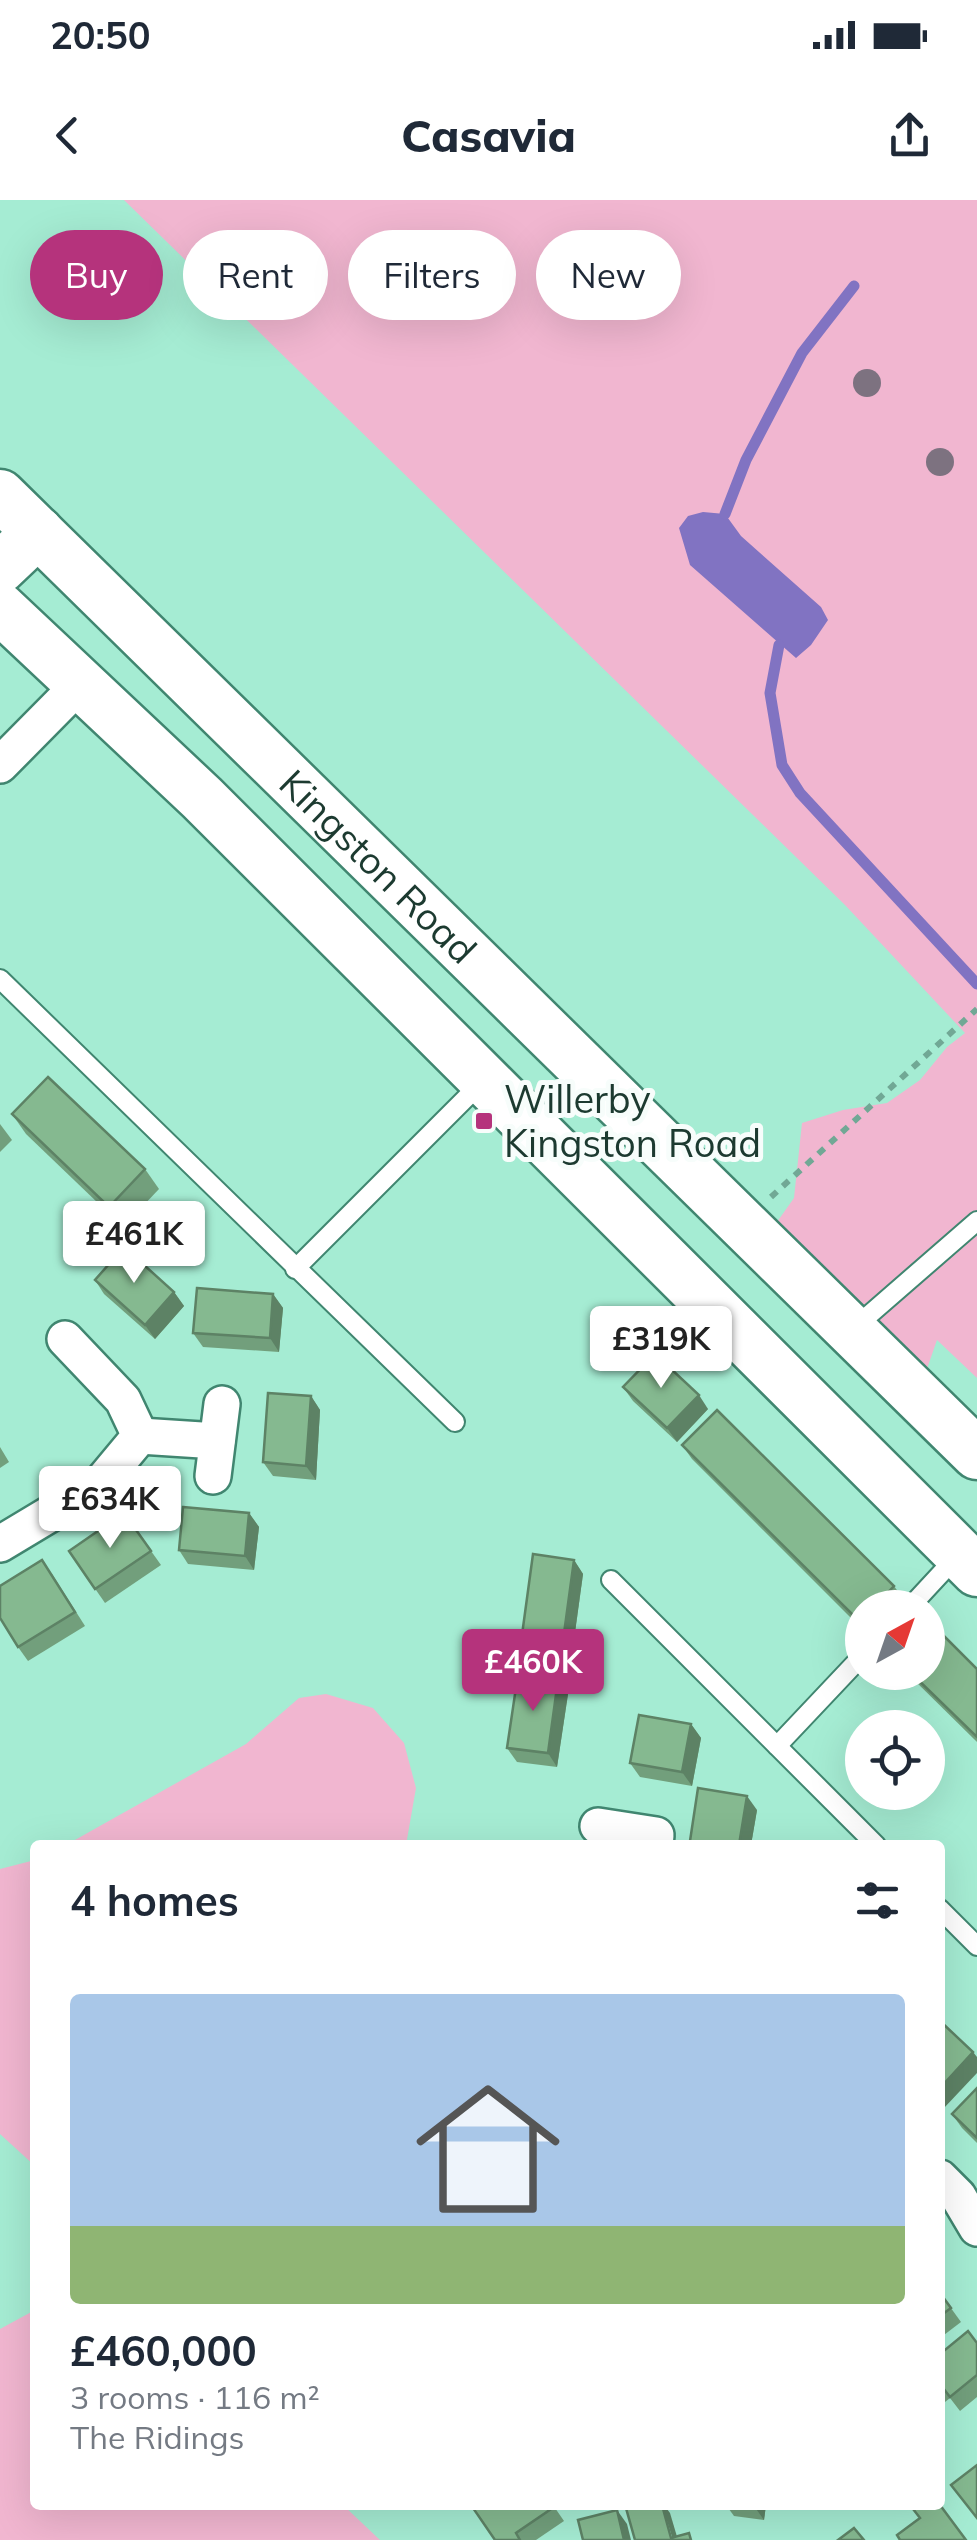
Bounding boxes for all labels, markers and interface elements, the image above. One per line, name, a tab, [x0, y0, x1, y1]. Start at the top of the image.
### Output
text: 20:50	[50, 11, 151, 59]
text: Casavia	[401, 107, 576, 163]
icon: back	[40, 108, 95, 163]
icon: share	[882, 108, 937, 163]
chip: Buy	[30, 230, 163, 320]
chip: Rent	[183, 230, 328, 320]
chip: Filters	[348, 230, 516, 320]
chip: New	[536, 230, 681, 320]
street label: Kingston Road	[270, 759, 487, 973]
place label: Willerby Kingston Road	[504, 1075, 761, 1167]
marker: Willerby Kingston Road	[473, 1110, 495, 1132]
pin: £461K	[64, 1201, 204, 1286]
text: £461K	[85, 1213, 183, 1253]
pin: £319K	[591, 1306, 731, 1391]
text: £319K	[612, 1318, 710, 1358]
pin: £634K	[40, 1466, 180, 1551]
text: £634K	[61, 1478, 159, 1518]
north arrow	[845, 1590, 945, 1690]
map controls	[845, 1590, 945, 1810]
pin: £460K	[463, 1629, 603, 1714]
text: £460K	[484, 1641, 582, 1681]
button: locate	[845, 1710, 945, 1810]
icon: filters	[850, 1873, 905, 1928]
text: 4 homes	[70, 1874, 239, 1927]
icon: home	[398, 2059, 578, 2239]
text: £460,000	[70, 2324, 257, 2377]
text: 3 rooms · 116 m²	[70, 2377, 320, 2417]
text: The Ridings	[70, 2417, 244, 2457]

